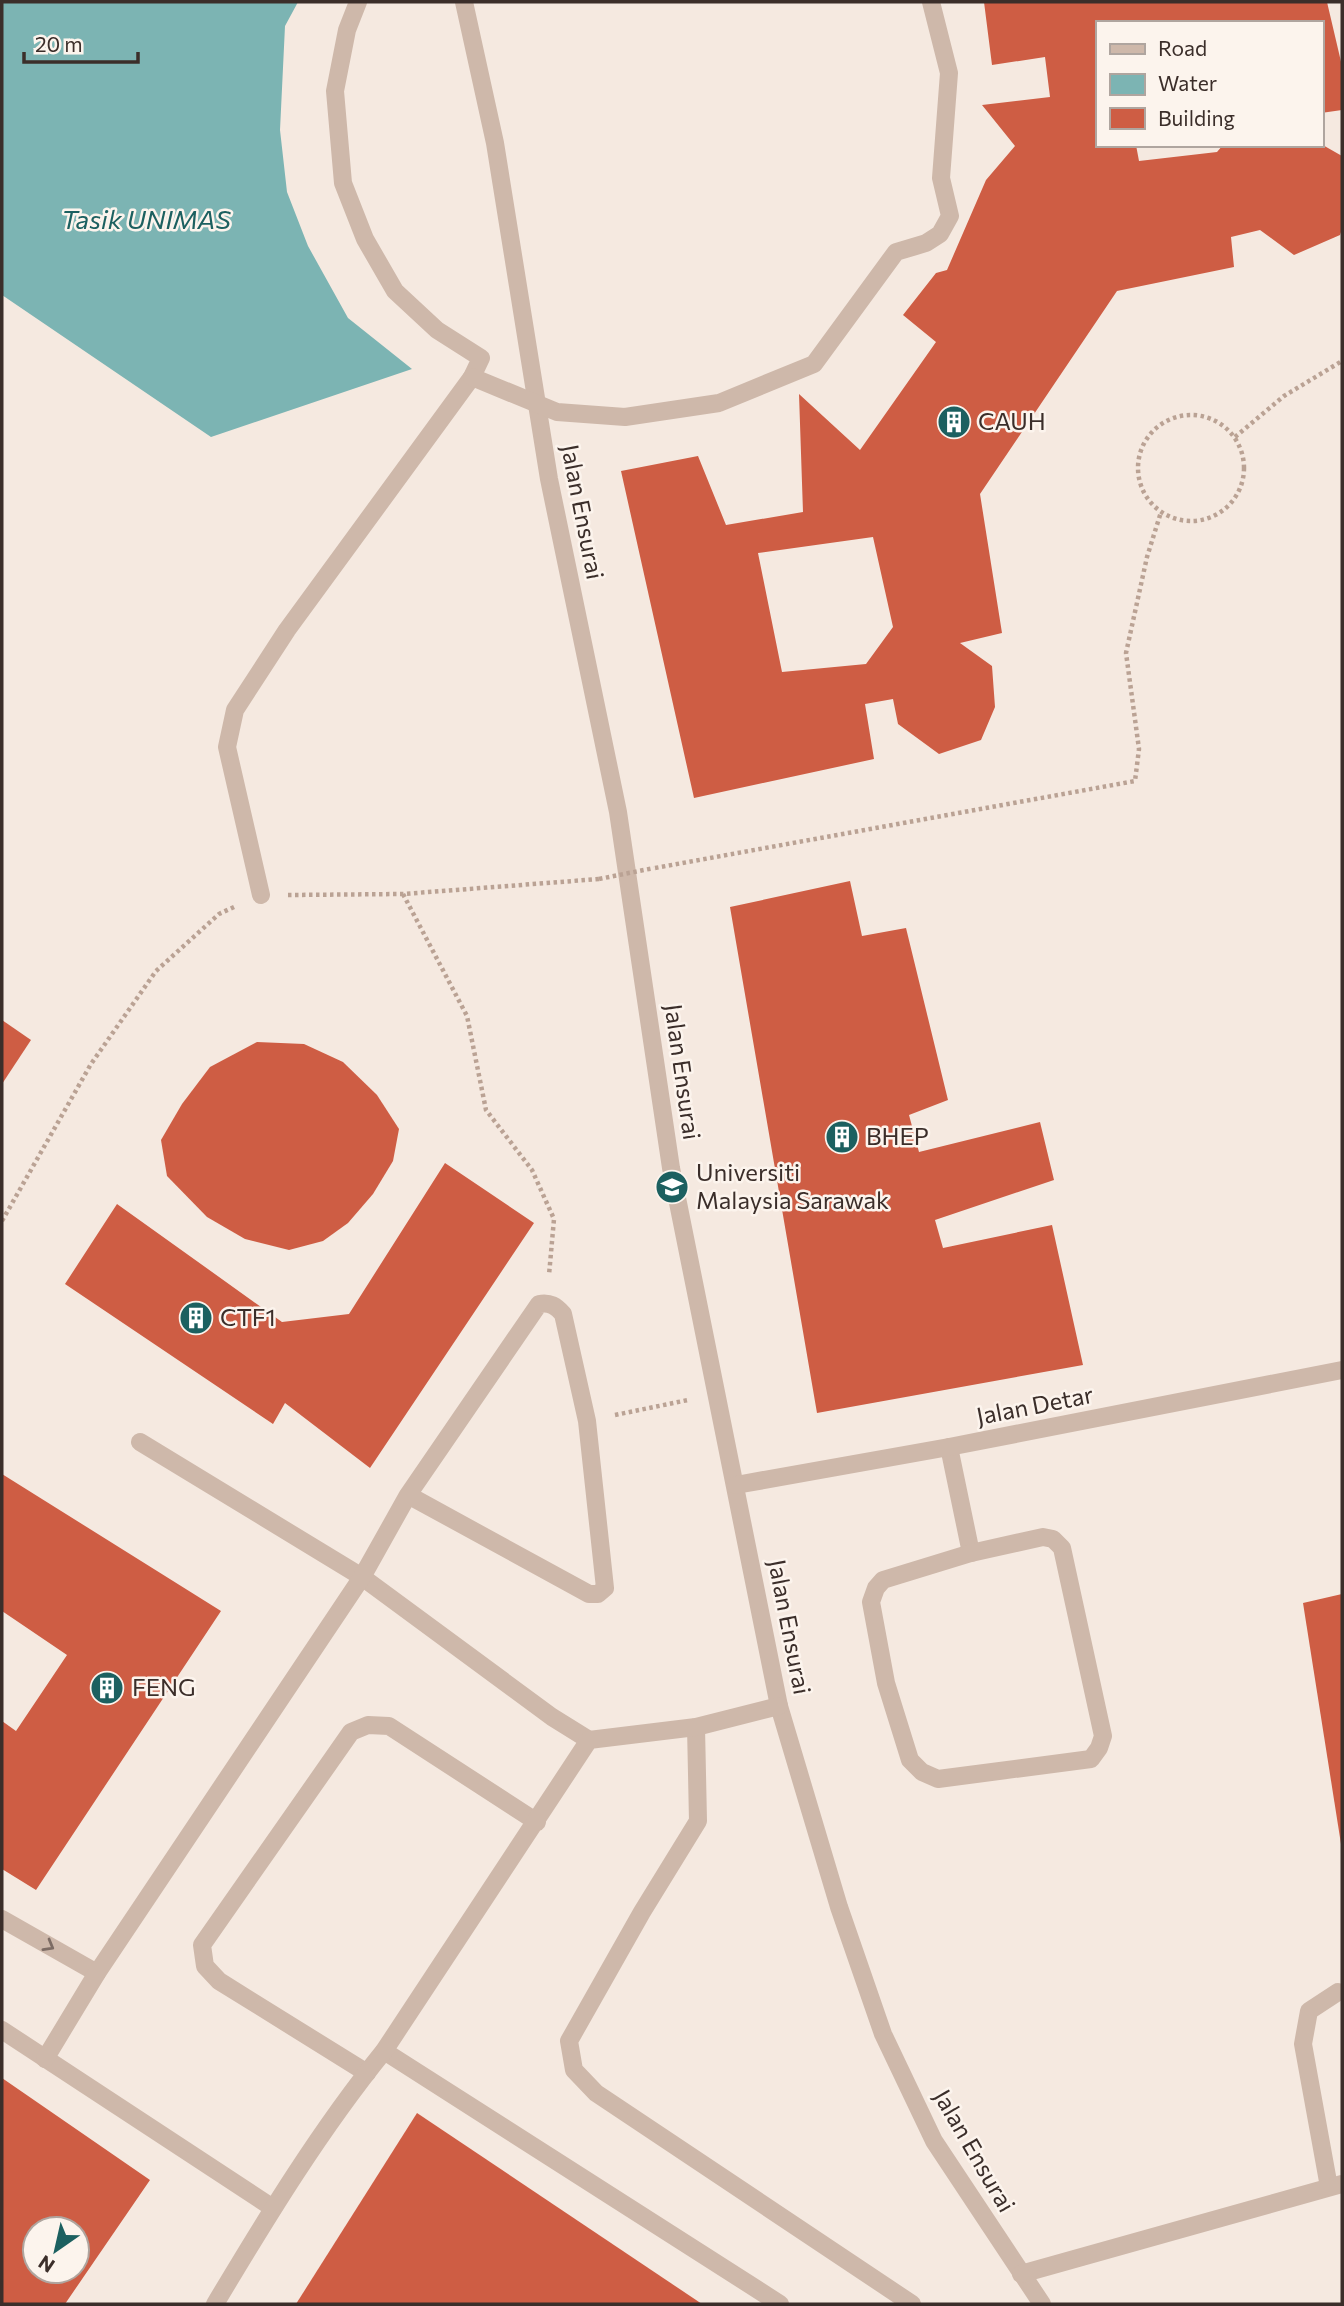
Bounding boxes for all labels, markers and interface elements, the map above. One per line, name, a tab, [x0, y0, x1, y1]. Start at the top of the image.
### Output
scale bar	[24, 21, 138, 65]
legend	[1096, 21, 1323, 147]
text: 20 m	[35, 31, 83, 56]
text: Road	[1158, 35, 1207, 60]
text: Water	[1158, 70, 1217, 95]
text: Building	[1158, 105, 1235, 130]
water label: Tasik UNIMAS	[61, 203, 232, 234]
building icon: CAUH	[935, 403, 973, 441]
place label: CAUH	[978, 406, 1046, 435]
street label: Jalan Ensurai	[556, 442, 611, 582]
street label: Jalan Ensurai	[660, 1002, 707, 1142]
building icon: BHEP	[823, 1118, 861, 1156]
place label: BHEP	[866, 1121, 929, 1150]
place label: Universiti Malaysia Sarawak	[696, 1157, 889, 1214]
school or university icon: Universiti Malaysia Sarawak	[653, 1168, 691, 1206]
building icon: CTF1	[177, 1299, 215, 1337]
place label: CTF1	[220, 1302, 276, 1331]
street label: Jalan Detar	[974, 1379, 1096, 1430]
street label: Jalan Ensurai	[763, 1557, 818, 1697]
building icon: FENG	[88, 1669, 126, 1707]
place label: FENG	[132, 1672, 196, 1701]
one-way arrow	[42, 1938, 55, 1951]
street label: Jalan Ensurai	[929, 2084, 1022, 2217]
north arrow	[21, 2215, 91, 2285]
text: N	[34, 2251, 59, 2278]

